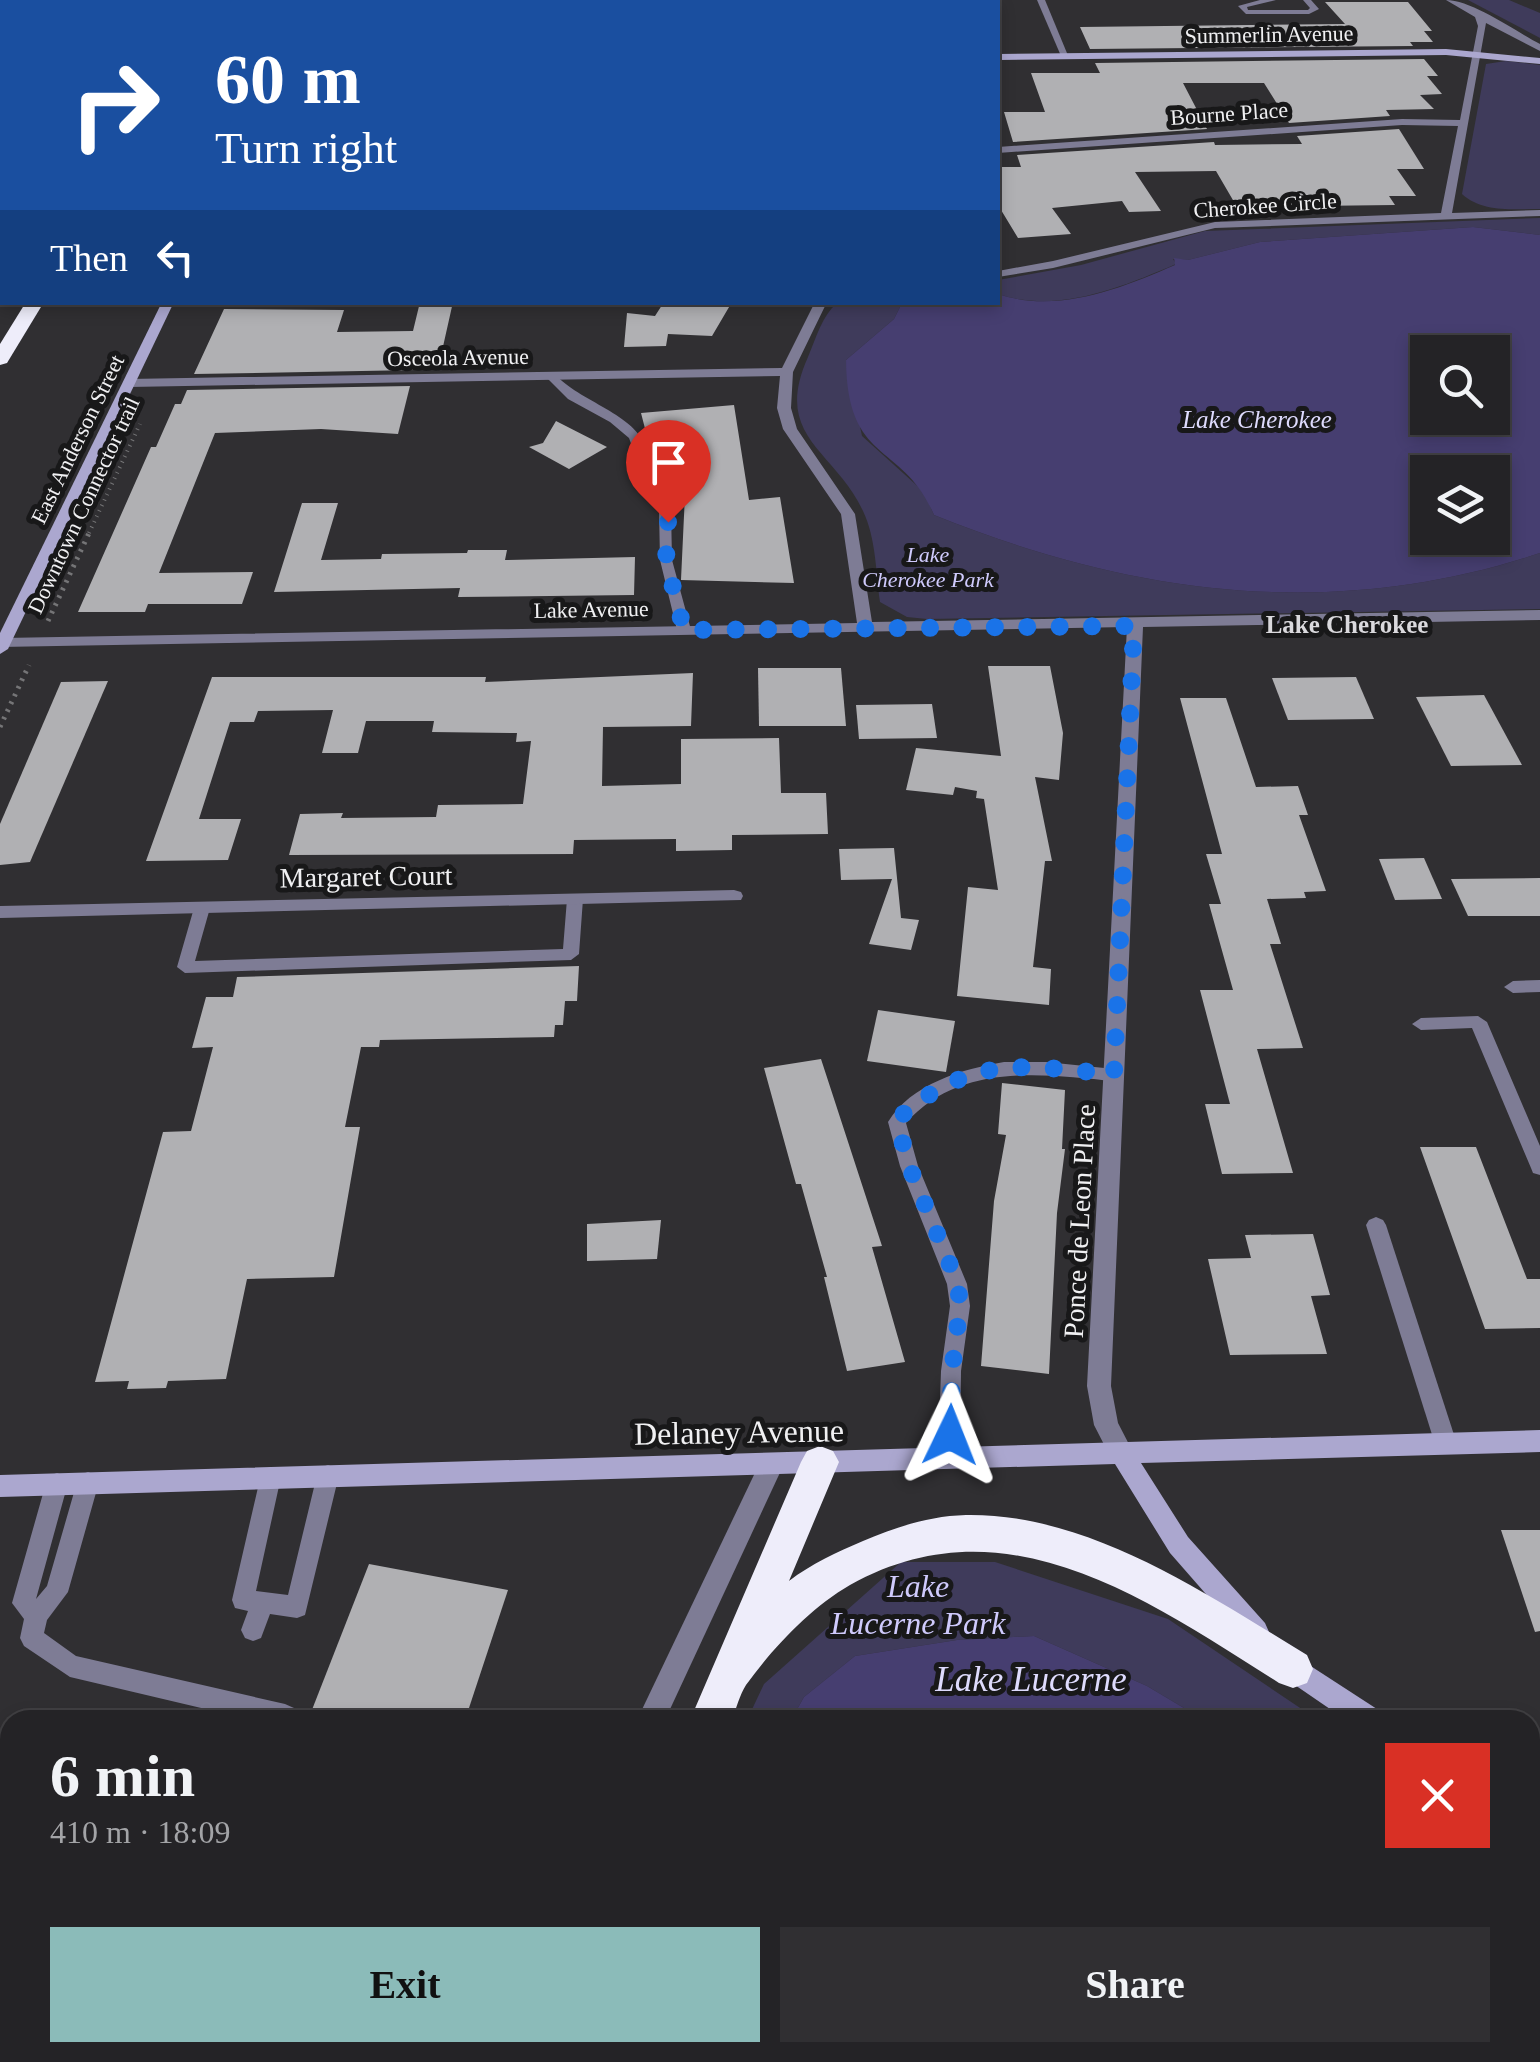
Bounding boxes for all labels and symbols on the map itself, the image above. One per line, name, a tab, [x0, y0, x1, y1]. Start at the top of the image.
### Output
street label: Summerlin Avenue	[1184, 21, 1354, 48]
street label: Bourne Place	[1169, 97, 1289, 130]
street label: Cherokee Circle	[1193, 188, 1338, 223]
street label: Osceola Avenue	[387, 344, 529, 371]
street label: East Anderson Street	[26, 351, 129, 528]
street label: Downtown Connector trail	[22, 393, 145, 617]
water label: Lake Cherokee	[1181, 406, 1332, 433]
pin	[626, 420, 711, 523]
park label: Lake Cherokee Park	[862, 542, 995, 592]
street label: Lake Avenue	[533, 596, 649, 623]
district label: Lake Cherokee	[1266, 611, 1428, 638]
street label: Margaret Court	[279, 859, 453, 894]
street label: Ponce de Leon Place	[1058, 1103, 1101, 1339]
position arrow	[898, 1383, 1002, 1487]
street label: Delaney Avenue	[634, 1412, 844, 1452]
park label: Lake Lucerne Park	[829, 1568, 1006, 1641]
water label: Lake Lucerne	[934, 1660, 1127, 1699]

